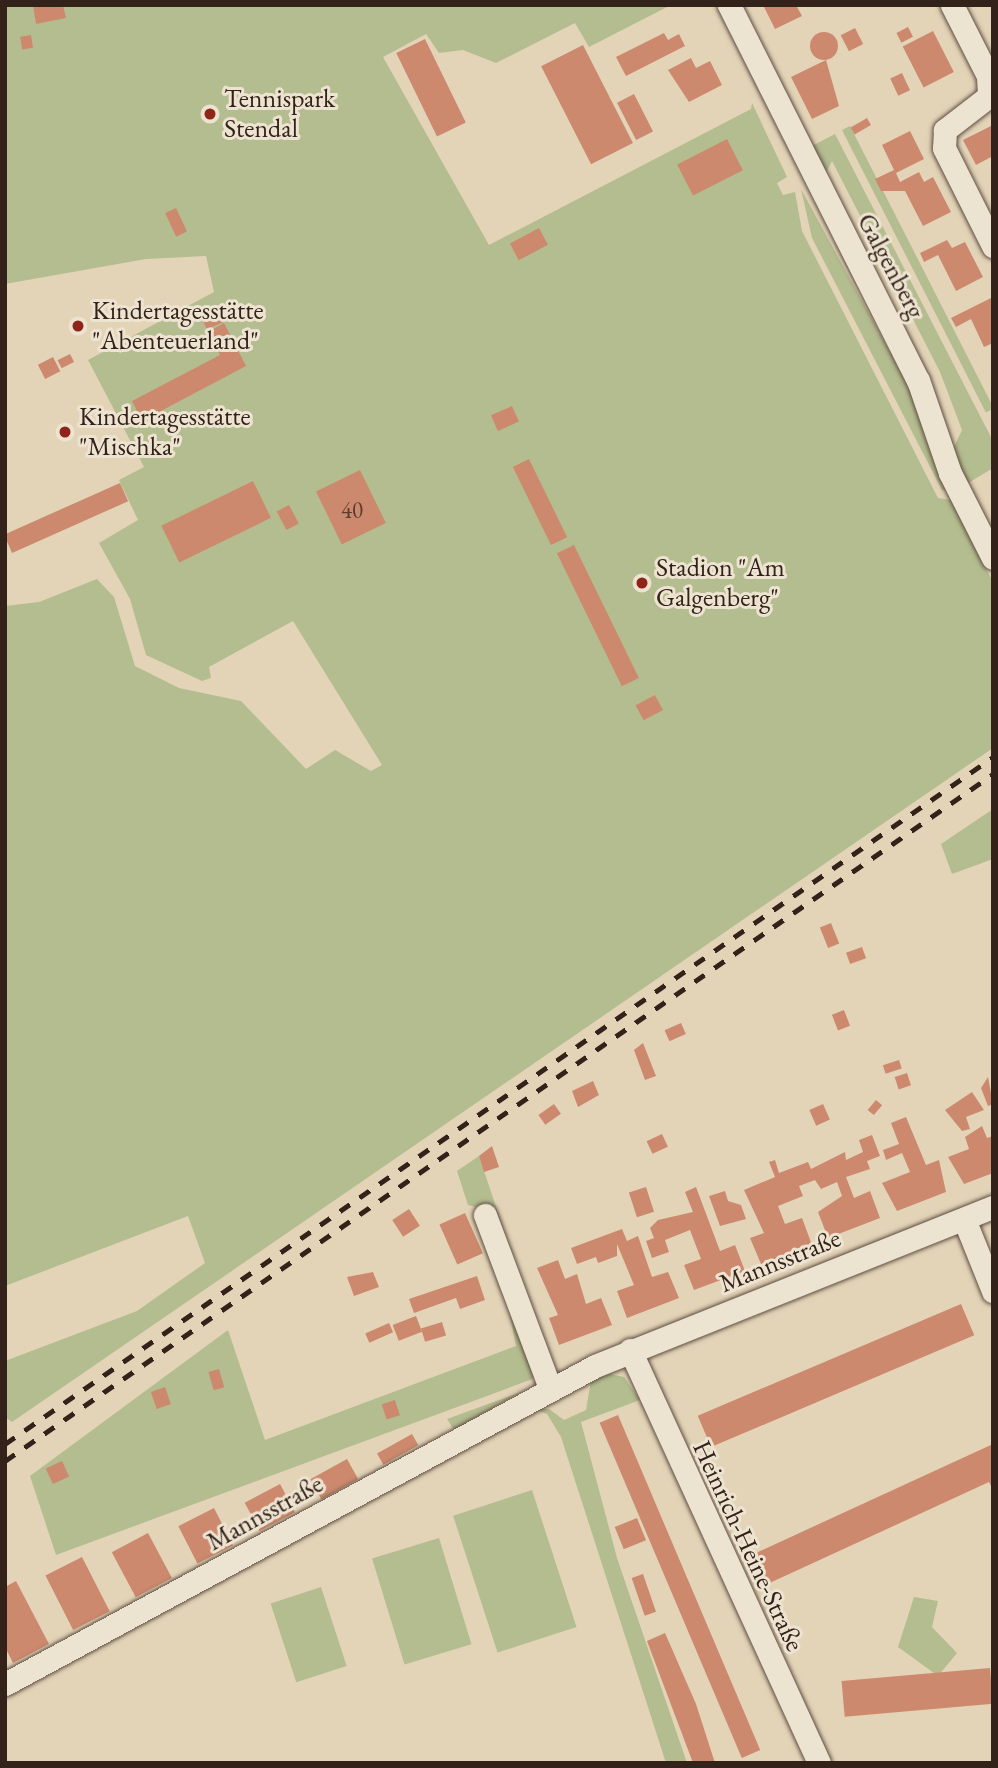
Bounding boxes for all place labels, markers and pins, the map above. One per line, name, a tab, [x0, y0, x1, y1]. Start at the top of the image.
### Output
place label: Tennispark Stendal	[224, 83, 335, 144]
marker: Tennispark Stendal	[202, 106, 218, 122]
place label: Kindertagesstätte "Abenteuerland"	[92, 295, 264, 356]
marker: Kindertagesstätte "Abenteuerland"	[70, 318, 86, 334]
place label: Kindertagesstätte "Mischka"	[79, 401, 251, 462]
marker: Kindertagesstätte "Mischka"	[57, 424, 73, 440]
place label: Stadion "Am Galgenberg"	[656, 552, 785, 614]
marker: Stadion "Am Galgenberg"	[634, 575, 650, 591]

